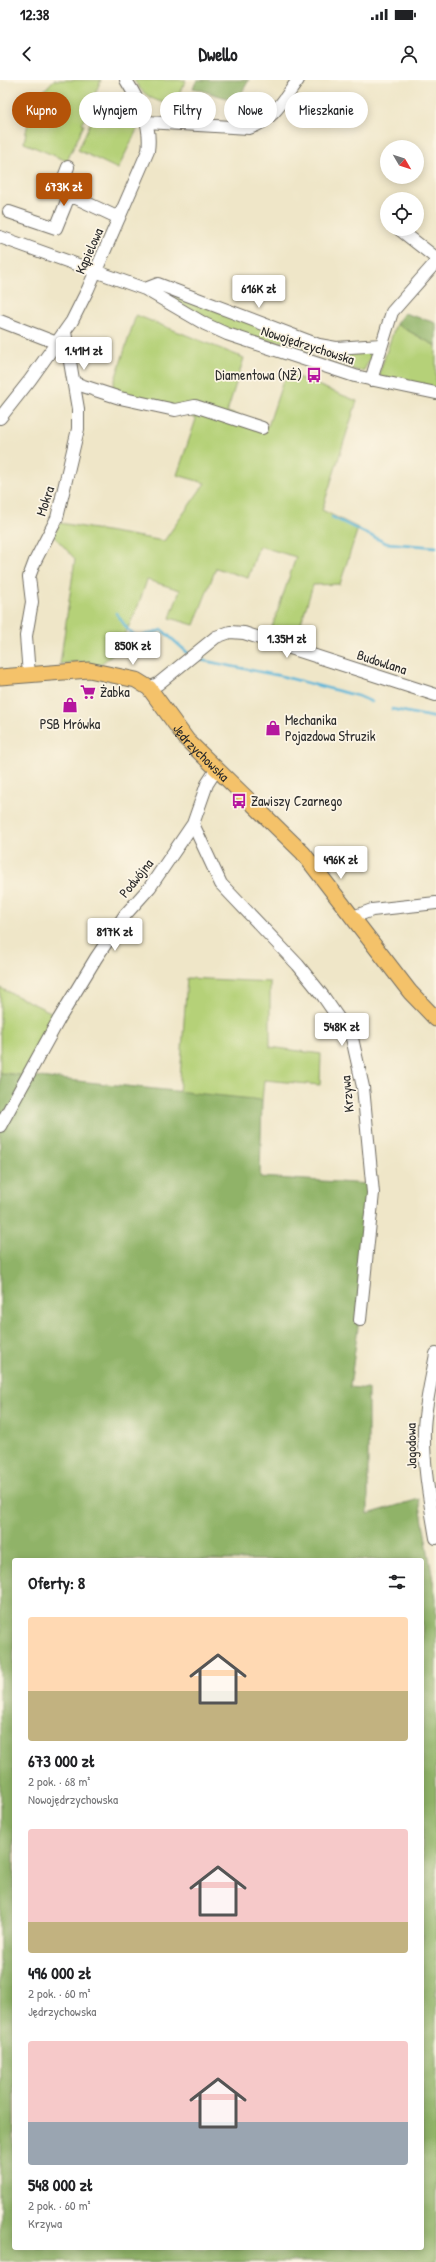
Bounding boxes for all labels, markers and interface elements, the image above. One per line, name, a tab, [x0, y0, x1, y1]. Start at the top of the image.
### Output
text: 12:38	[20, 4, 49, 25]
text: Dwello	[198, 42, 238, 67]
icon: back	[16, 43, 38, 65]
icon: person	[398, 43, 420, 65]
chip: Kupno	[12, 92, 71, 128]
chip: Wynajem	[79, 92, 152, 128]
chip: Filtry	[160, 92, 216, 128]
chip: Nowe	[224, 92, 277, 128]
chip: Mieszkanie	[285, 92, 368, 128]
north arrow	[380, 140, 424, 184]
map controls	[380, 140, 424, 236]
pin: 673K zł	[27, 173, 101, 207]
text: 673K zł	[45, 177, 83, 195]
button: locate	[380, 192, 424, 236]
street label: Kąpielowa	[70, 224, 108, 277]
pin: 616K zł	[222, 275, 296, 309]
text: 616K zł	[241, 279, 277, 297]
street label: Nowojędrzychowska	[259, 321, 358, 370]
pin: 1.41M zł	[43, 337, 125, 371]
text: 1.41M zł	[65, 341, 103, 359]
place label: Diamentowa (NŻ)	[215, 365, 302, 384]
bus stop icon: Diamentowa (NŻ)	[305, 366, 323, 384]
street label: Mokra	[31, 483, 58, 518]
pin: 1.35M zł	[246, 625, 328, 659]
text: 1.35M zł	[267, 629, 307, 647]
pin: 850K zł	[96, 632, 170, 666]
text: 850K zł	[114, 636, 152, 654]
street label: Budowlana	[355, 645, 410, 679]
place label: Żabka	[100, 682, 130, 701]
supermarket icon: Żabka	[79, 683, 97, 701]
shop icon: PSB Mrówka	[61, 696, 79, 714]
place label: Mechanika Pojazdowa Struzik	[285, 710, 376, 746]
place label: PSB Mrówka	[40, 714, 101, 733]
shop icon: Mechanika Pojazdowa Struzik	[264, 719, 282, 737]
street label: Jędrzychowska	[169, 720, 234, 786]
place label: Zawiszy Czarnego	[251, 791, 342, 811]
bus stop icon: Zawiszy Czarnego	[230, 792, 248, 810]
pin: 496K zł	[304, 846, 378, 880]
text: 496K zł	[323, 850, 359, 868]
street label: Podwójna	[114, 854, 158, 902]
pin: 817K zł	[78, 918, 152, 952]
text: 817K zł	[96, 922, 134, 940]
pin: 548K zł	[305, 1013, 379, 1047]
text: 548K zł	[324, 1017, 360, 1035]
street label: Krzywa	[335, 1074, 359, 1113]
street label: Jagodowa	[401, 1423, 421, 1469]
text: Oferty: 8	[28, 1571, 85, 1594]
icon: filters	[386, 1571, 408, 1593]
icon: home	[182, 1643, 254, 1715]
text: 673 000 zł	[28, 1749, 95, 1772]
text: 2 pok. · 68 m²	[28, 1772, 90, 1790]
text: Nowojędrzychowska	[28, 1790, 118, 1808]
icon: home	[182, 1855, 254, 1927]
text: 496 000 zł	[28, 1961, 92, 1984]
text: 2 pok. · 60 m²	[28, 1984, 90, 2002]
text: Jędrzychowska	[28, 2002, 96, 2020]
icon: home	[182, 2067, 254, 2139]
text: 548 000 zł	[28, 2173, 93, 2196]
text: 2 pok. · 60 m²	[28, 2196, 90, 2214]
text: Krzywa	[28, 2214, 62, 2232]

